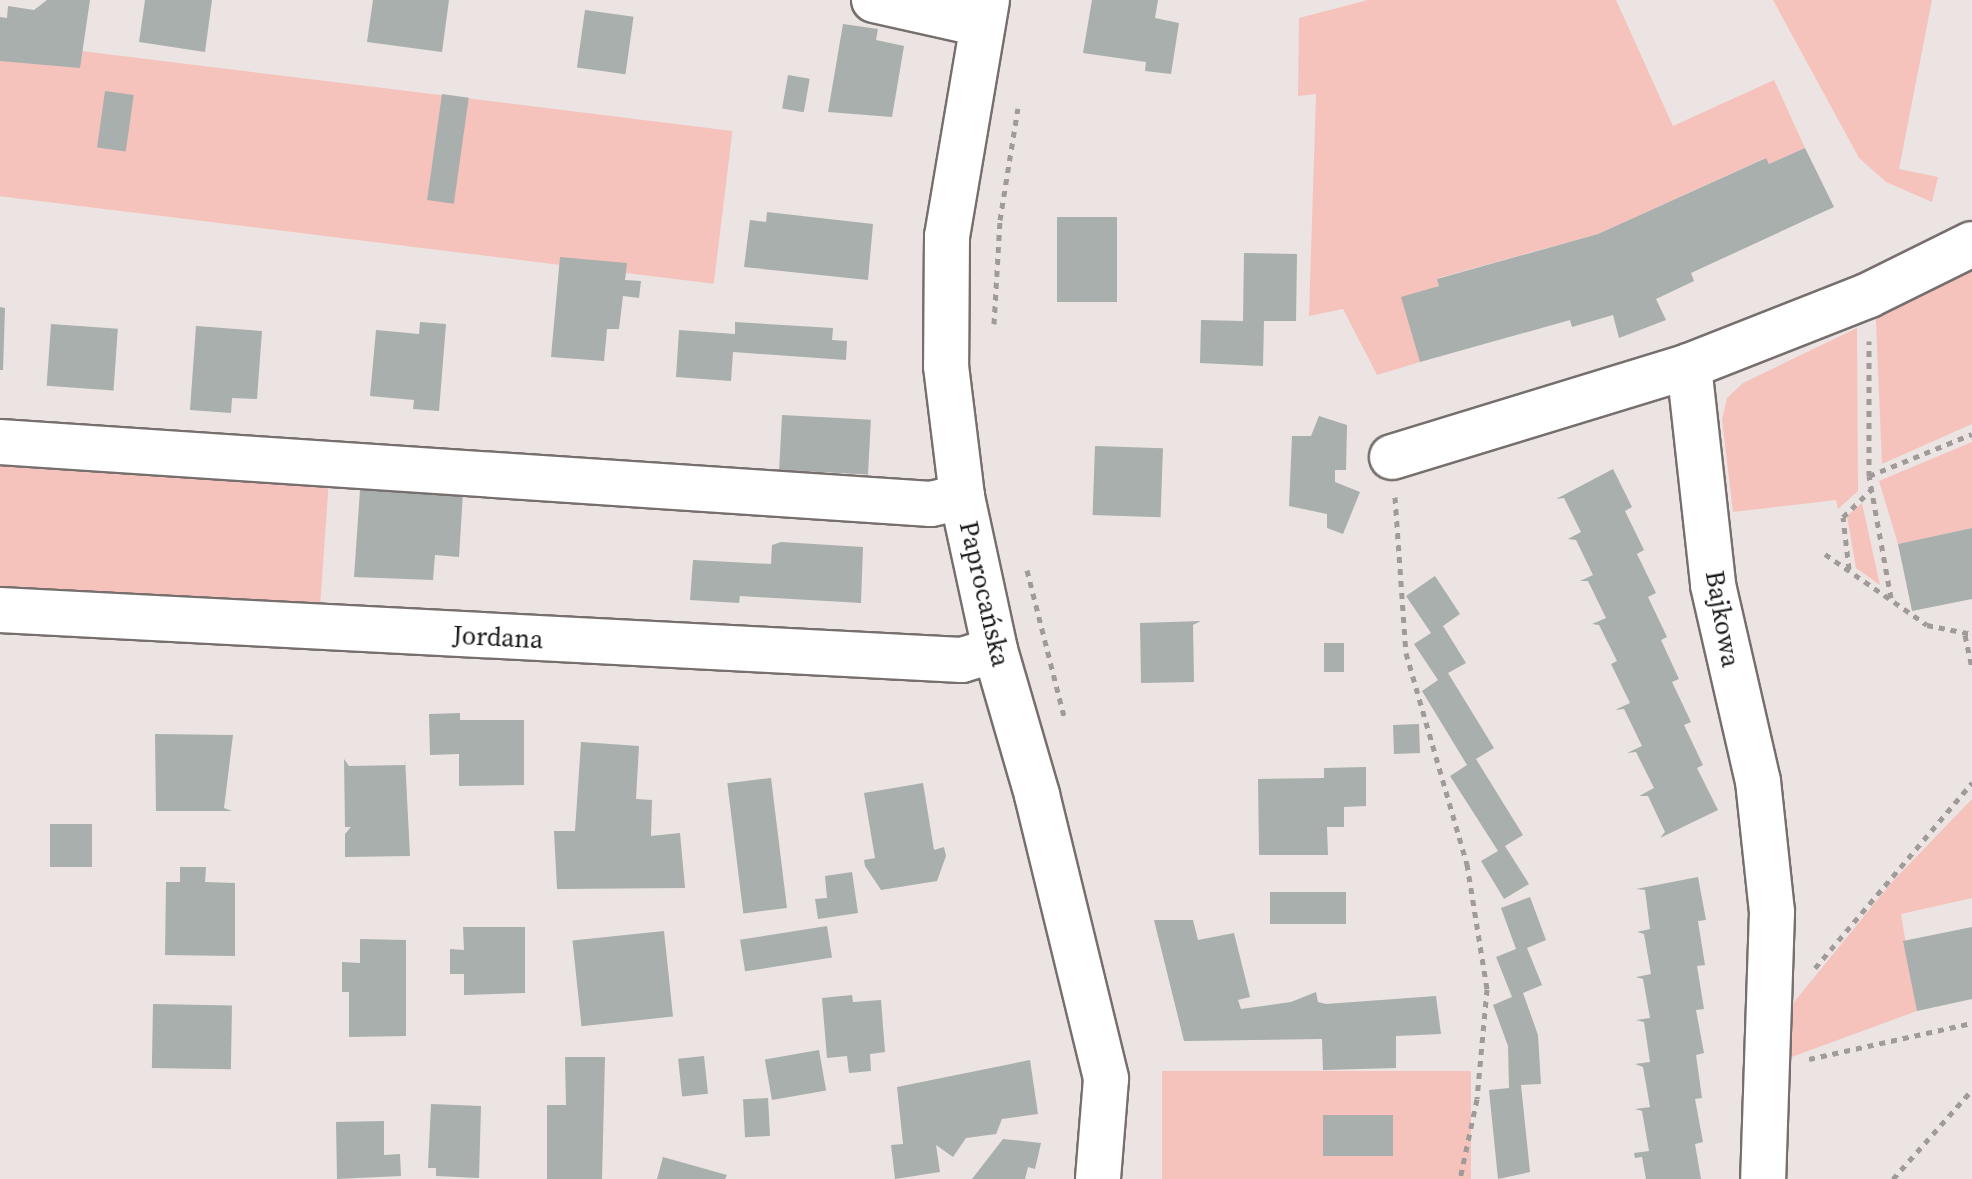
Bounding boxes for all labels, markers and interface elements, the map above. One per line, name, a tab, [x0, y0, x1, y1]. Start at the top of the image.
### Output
street label: Paprocańska	[952, 518, 1016, 670]
street label: Bajkowa	[1698, 568, 1746, 670]
street label: Jordana	[452, 620, 544, 656]

